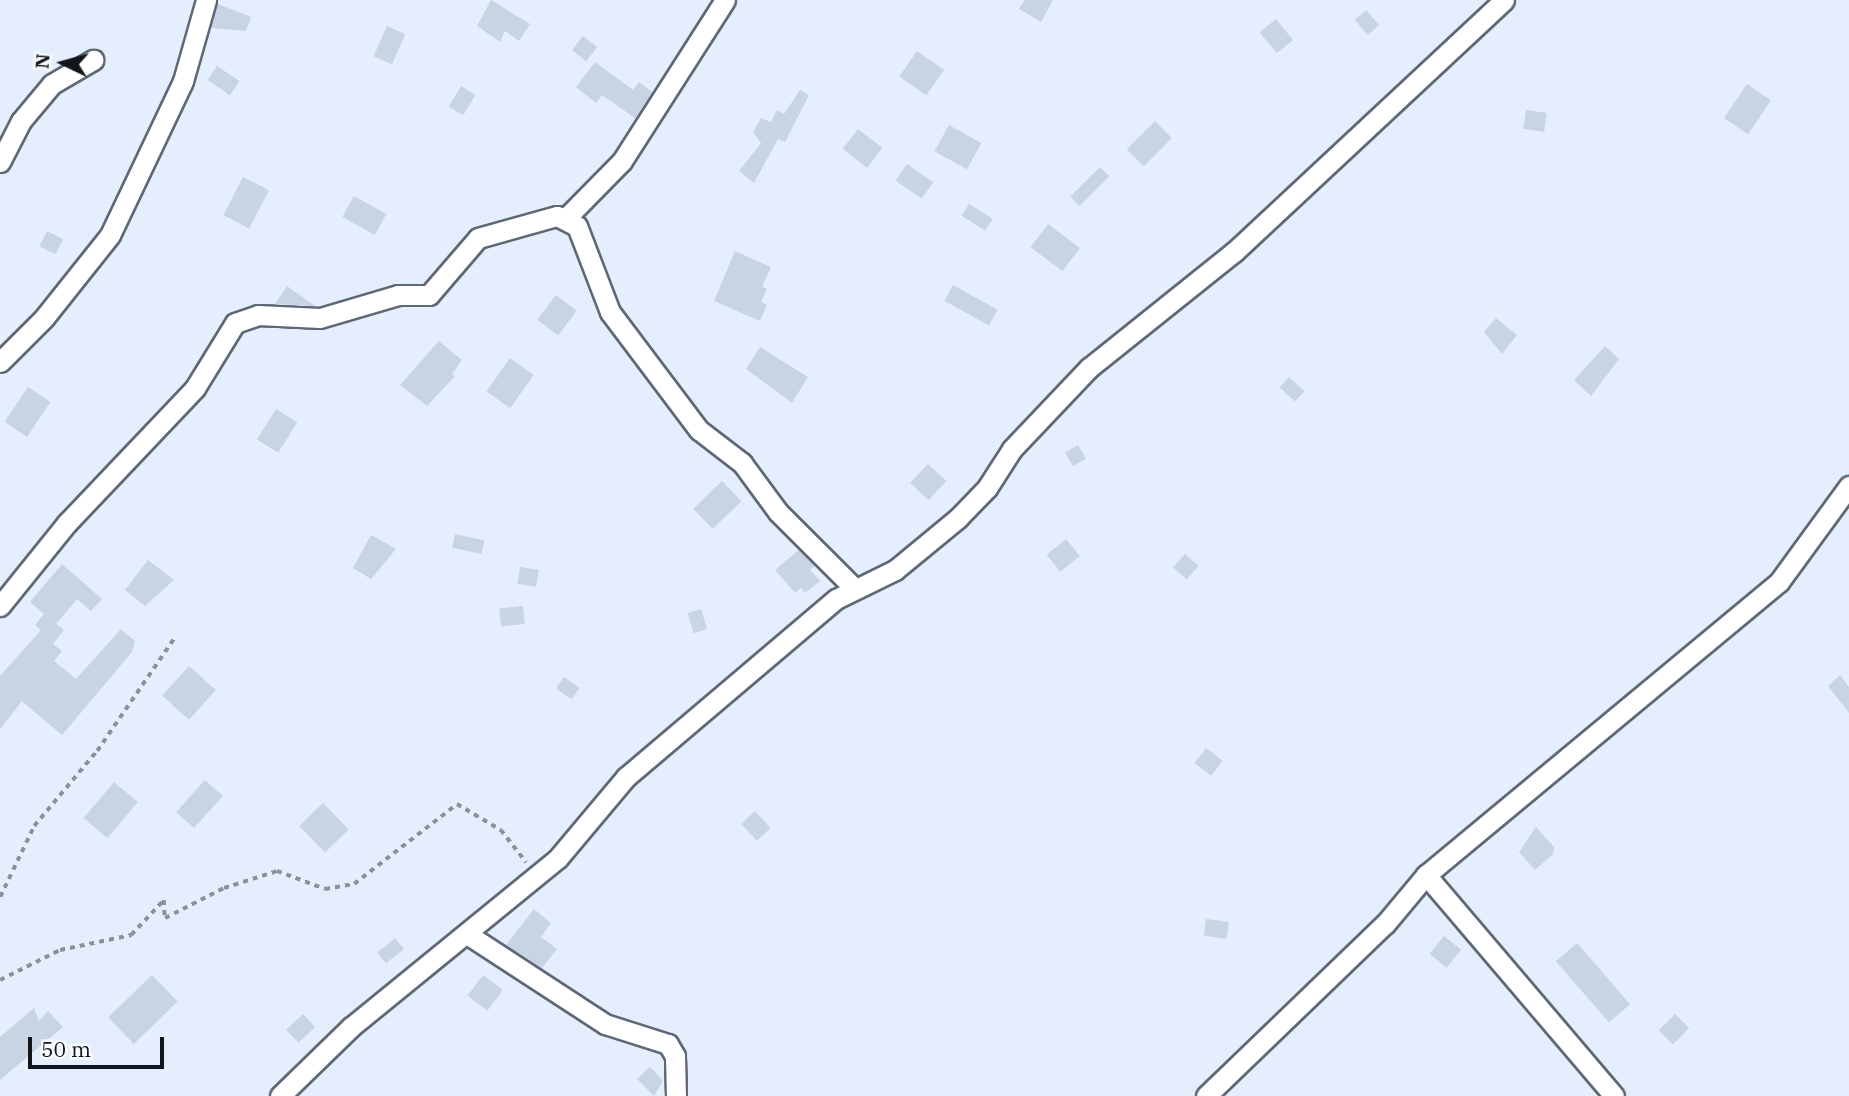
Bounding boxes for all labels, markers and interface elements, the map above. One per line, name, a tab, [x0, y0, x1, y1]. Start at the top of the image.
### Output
north arrow	[28, 28, 98, 98]
text: N	[29, 53, 55, 70]
scale bar	[32, 1023, 168, 1066]
text: 50 m	[41, 1035, 91, 1063]

